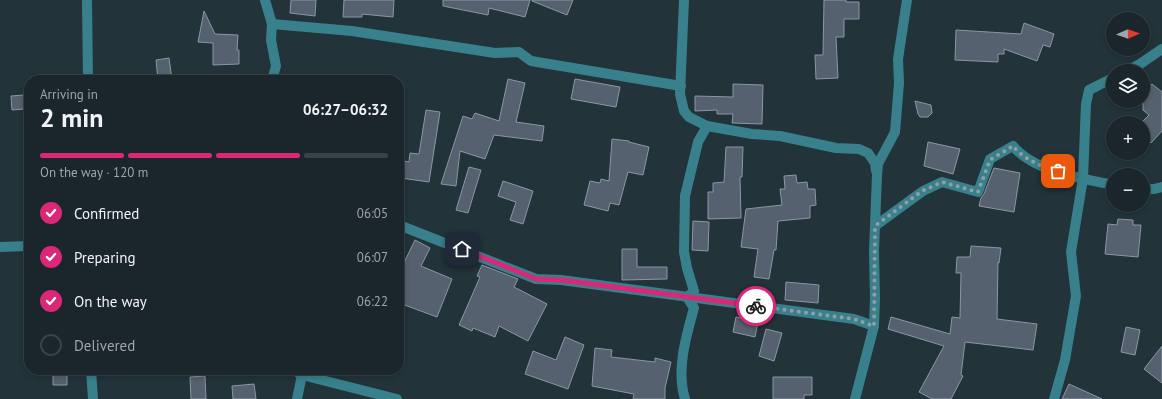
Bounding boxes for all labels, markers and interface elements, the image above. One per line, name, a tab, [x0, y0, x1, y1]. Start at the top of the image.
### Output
north arrow	[1106, 12, 1150, 56]
map controls	[1106, 12, 1150, 212]
button: layers	[1106, 64, 1150, 108]
text: Arriving in	[40, 86, 98, 103]
text: 06:27–06:32	[303, 100, 388, 119]
text: 2 min	[40, 101, 103, 134]
button: +	[1106, 116, 1150, 160]
pin	[1041, 154, 1075, 188]
icon: bag	[1047, 160, 1069, 182]
text: On the way · 120 m	[40, 164, 148, 181]
button: −	[1106, 168, 1150, 212]
icon: check	[40, 202, 62, 224]
text: Confirmed	[74, 204, 139, 223]
text: 06:05	[357, 205, 388, 222]
pin	[445, 232, 479, 266]
icon: home	[451, 238, 473, 260]
icon: check	[40, 246, 62, 268]
text: Preparing	[74, 248, 136, 267]
text: 06:07	[357, 249, 388, 266]
courier	[736, 286, 776, 326]
icon: check	[40, 290, 62, 312]
text: On the way	[74, 292, 147, 311]
text: 06:22	[357, 293, 388, 310]
icon: bike	[745, 295, 767, 317]
text: Delivered	[74, 336, 135, 355]

